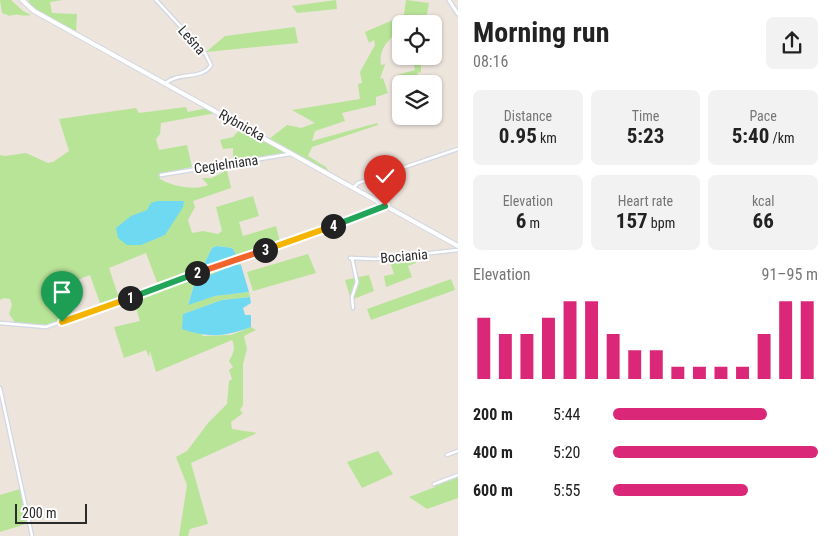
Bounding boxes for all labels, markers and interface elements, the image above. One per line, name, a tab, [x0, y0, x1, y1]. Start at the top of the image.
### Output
map controls	[392, 15, 442, 125]
button: locate	[392, 15, 442, 65]
text: Morning run	[473, 16, 609, 49]
button: share	[766, 17, 818, 69]
street label: Leśna	[175, 22, 209, 58]
text: 08:16	[473, 52, 508, 71]
button: layers	[392, 75, 442, 125]
street label: Rybnicka	[216, 106, 268, 144]
text: Distance	[504, 108, 552, 124]
text: Time	[632, 108, 659, 124]
text: Pace	[749, 108, 777, 124]
text: 0.95	[499, 124, 537, 148]
text: 5:23	[627, 124, 664, 148]
text: 5:40	[732, 124, 769, 148]
text: km	[537, 130, 557, 146]
text: /km	[769, 130, 795, 146]
street label: Cegielniana	[193, 152, 259, 176]
pin	[364, 155, 406, 206]
icon: check	[371, 162, 399, 190]
text: Elevation	[503, 193, 553, 209]
text: Heart rate	[618, 193, 673, 209]
text: kcal	[752, 193, 774, 209]
text: 6	[516, 209, 526, 233]
text: 157	[616, 209, 648, 233]
text: 66	[753, 209, 774, 233]
pin: 4	[320, 214, 346, 238]
text: m	[526, 215, 540, 231]
text: bpm	[648, 215, 675, 231]
text: 4	[330, 218, 337, 234]
pin: 3	[252, 238, 278, 262]
text: 3	[262, 242, 269, 258]
street label: Bociania	[380, 246, 428, 266]
pin: 2	[184, 260, 210, 286]
text: 2	[194, 265, 201, 281]
text: Elevation	[473, 265, 531, 284]
text: 91–95 m	[762, 265, 818, 284]
pin	[41, 271, 83, 322]
icon: arrive	[48, 278, 76, 306]
pin: 1	[118, 286, 142, 310]
text: 1	[127, 290, 134, 306]
text: 200 m	[473, 405, 513, 424]
text: 5:44	[553, 405, 580, 424]
text: 400 m	[473, 443, 513, 462]
text: 5:20	[553, 443, 580, 462]
text: 600 m	[473, 481, 513, 500]
text: 5:55	[553, 481, 580, 500]
scale bar	[15, 501, 88, 524]
text: 200 m	[22, 505, 57, 521]

